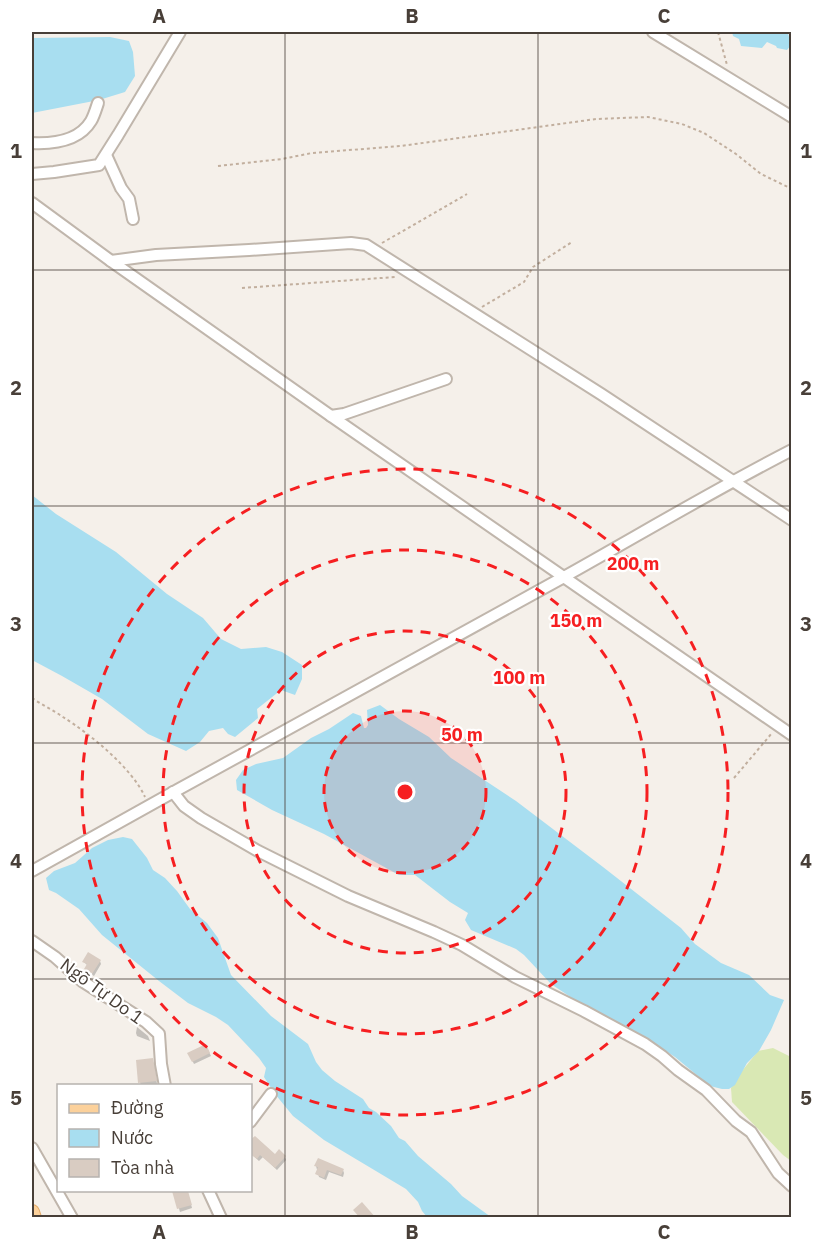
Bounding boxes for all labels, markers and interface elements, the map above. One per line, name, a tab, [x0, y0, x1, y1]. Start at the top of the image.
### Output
text: A	[152, 2, 166, 29]
text: B	[405, 2, 419, 29]
text: C	[657, 2, 671, 29]
text: 1	[10, 137, 22, 164]
text: 1	[800, 137, 812, 164]
text: 2	[10, 374, 22, 401]
text: 2	[800, 374, 812, 401]
text: 200 m	[607, 552, 659, 575]
text: 150 m	[550, 609, 602, 632]
text: 3	[10, 610, 22, 637]
text: 3	[800, 610, 812, 637]
text: 100 m	[493, 666, 545, 689]
text: 50 m	[441, 723, 483, 746]
centre of rings	[395, 782, 415, 802]
text: 4	[10, 847, 22, 874]
text: 4	[800, 847, 812, 874]
street label: Ngõ Tự Do 1	[56, 953, 148, 1029]
text: 5	[10, 1084, 22, 1111]
legend	[57, 1084, 252, 1192]
text: 5	[800, 1084, 812, 1111]
text: Đường	[111, 1096, 164, 1119]
text: Nước	[111, 1126, 153, 1149]
text: Tòa nhà	[111, 1156, 175, 1179]
text: A	[152, 1218, 166, 1245]
text: B	[405, 1218, 419, 1245]
text: C	[657, 1218, 671, 1245]

